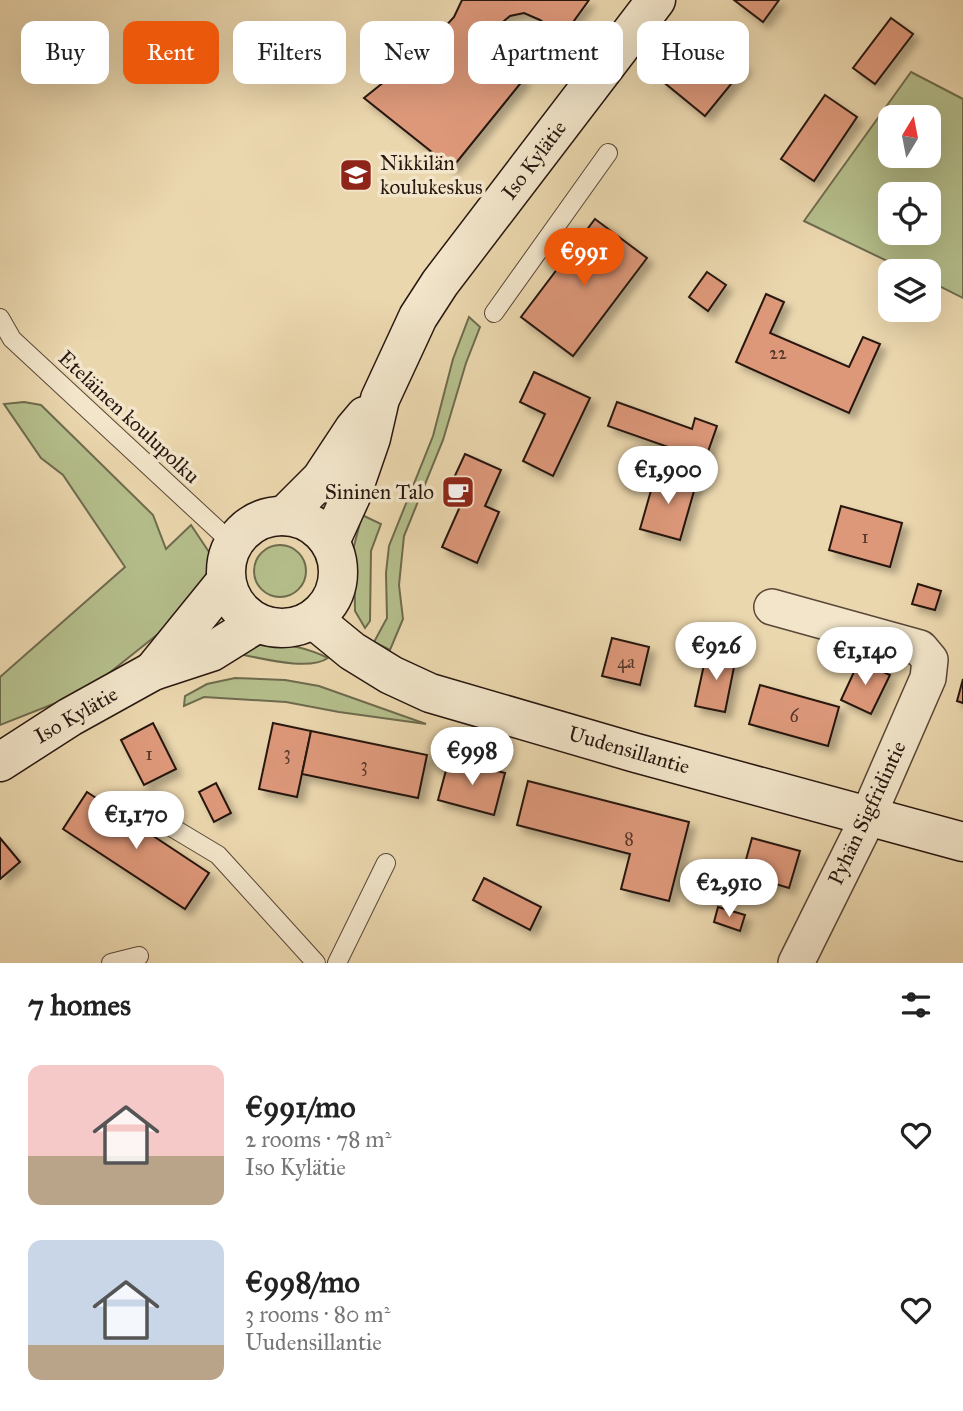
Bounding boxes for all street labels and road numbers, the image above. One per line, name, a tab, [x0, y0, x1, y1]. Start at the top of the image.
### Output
street label: Iso Kylätie	[496, 115, 572, 205]
street label: Eteläinen koulupolku	[53, 345, 205, 489]
street label: Iso Kylätie	[30, 681, 123, 749]
street label: Uudensillantie	[565, 720, 693, 780]
street label: Pyhän Sigfridintie	[822, 737, 912, 889]

